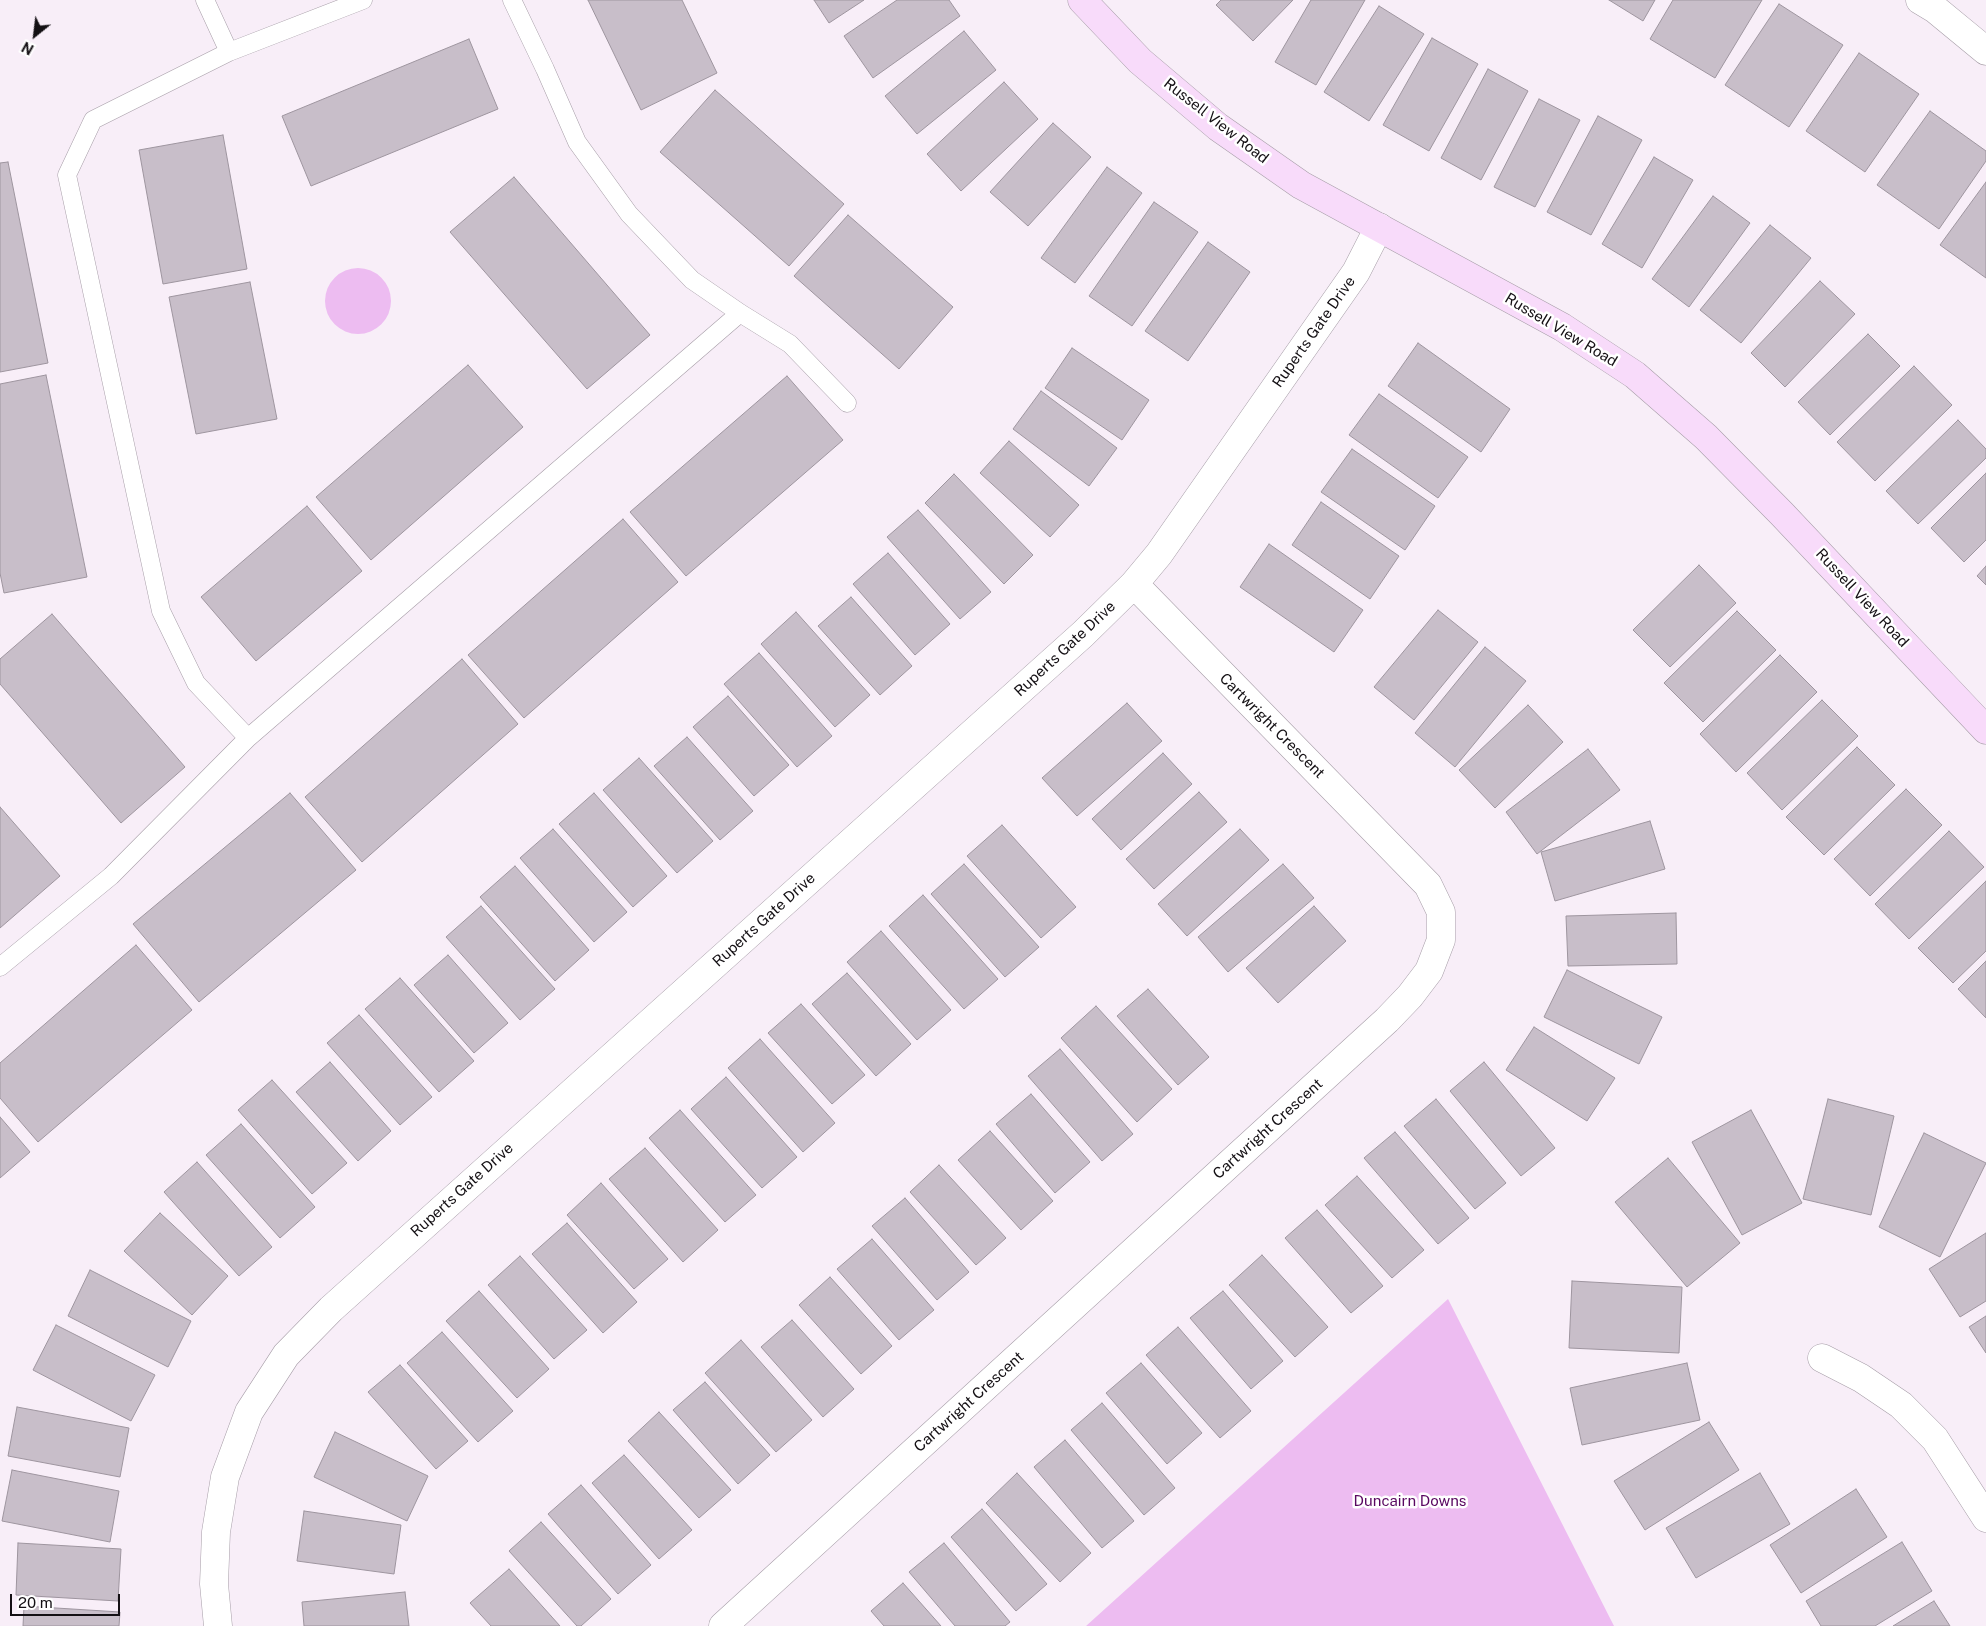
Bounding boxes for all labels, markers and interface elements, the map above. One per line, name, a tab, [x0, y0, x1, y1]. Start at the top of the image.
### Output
north arrow	[10, 10, 60, 60]
text: N	[19, 38, 36, 58]
street label: Russell View Road	[1160, 75, 1272, 167]
street label: Ruperts Gate Drive	[1269, 273, 1359, 391]
street label: Russell View Road	[1502, 289, 1620, 371]
street label: Russell View Road	[1812, 545, 1912, 651]
street label: Ruperts Gate Drive	[1011, 598, 1119, 700]
street label: Cartwright Crescent	[1216, 670, 1328, 782]
street label: Ruperts Gate Drive	[709, 869, 819, 971]
street label: Cartwright Crescent	[1209, 1075, 1327, 1183]
street label: Ruperts Gate Drive	[407, 1139, 517, 1241]
street label: Cartwright Crescent	[910, 1348, 1028, 1456]
park label: Duncairn Downs	[1354, 1492, 1466, 1510]
scale bar	[12, 1584, 122, 1616]
text: 20 m	[18, 1594, 53, 1611]

